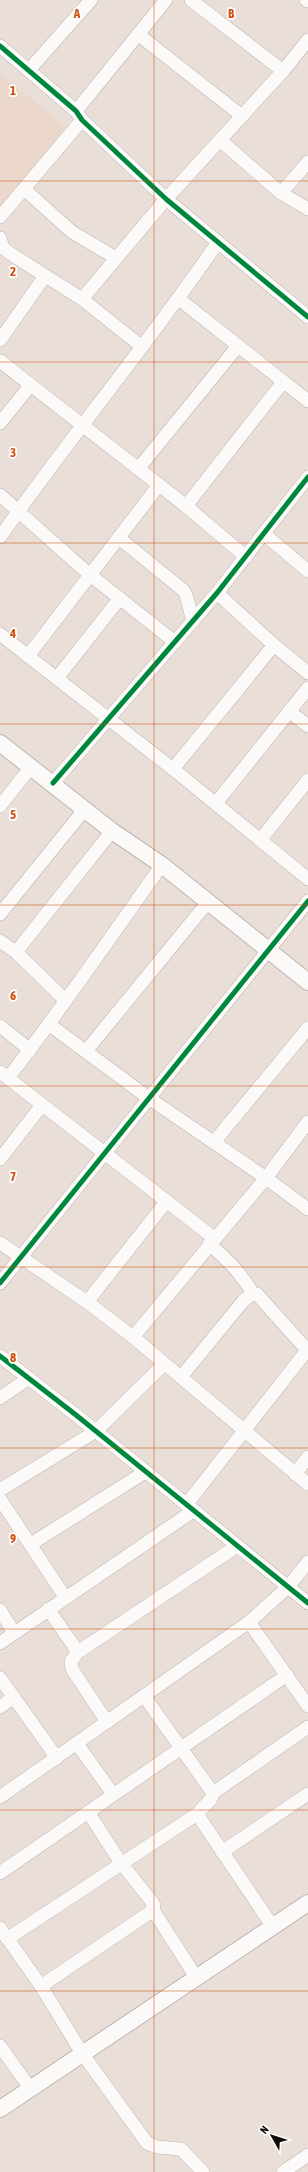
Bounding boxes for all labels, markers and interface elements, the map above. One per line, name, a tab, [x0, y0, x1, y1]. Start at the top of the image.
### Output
text: A	[73, 6, 81, 21]
text: B	[228, 6, 235, 21]
text: 1	[10, 83, 16, 98]
text: 2	[10, 264, 16, 279]
text: 3	[10, 445, 16, 460]
text: 4	[9, 626, 16, 641]
text: 5	[10, 807, 16, 822]
text: 6	[10, 988, 16, 1003]
text: 7	[10, 1169, 16, 1184]
text: 8	[10, 1350, 16, 1365]
text: 9	[10, 1531, 16, 1546]
north arrow	[252, 2116, 292, 2156]
text: N	[258, 2123, 271, 2136]

